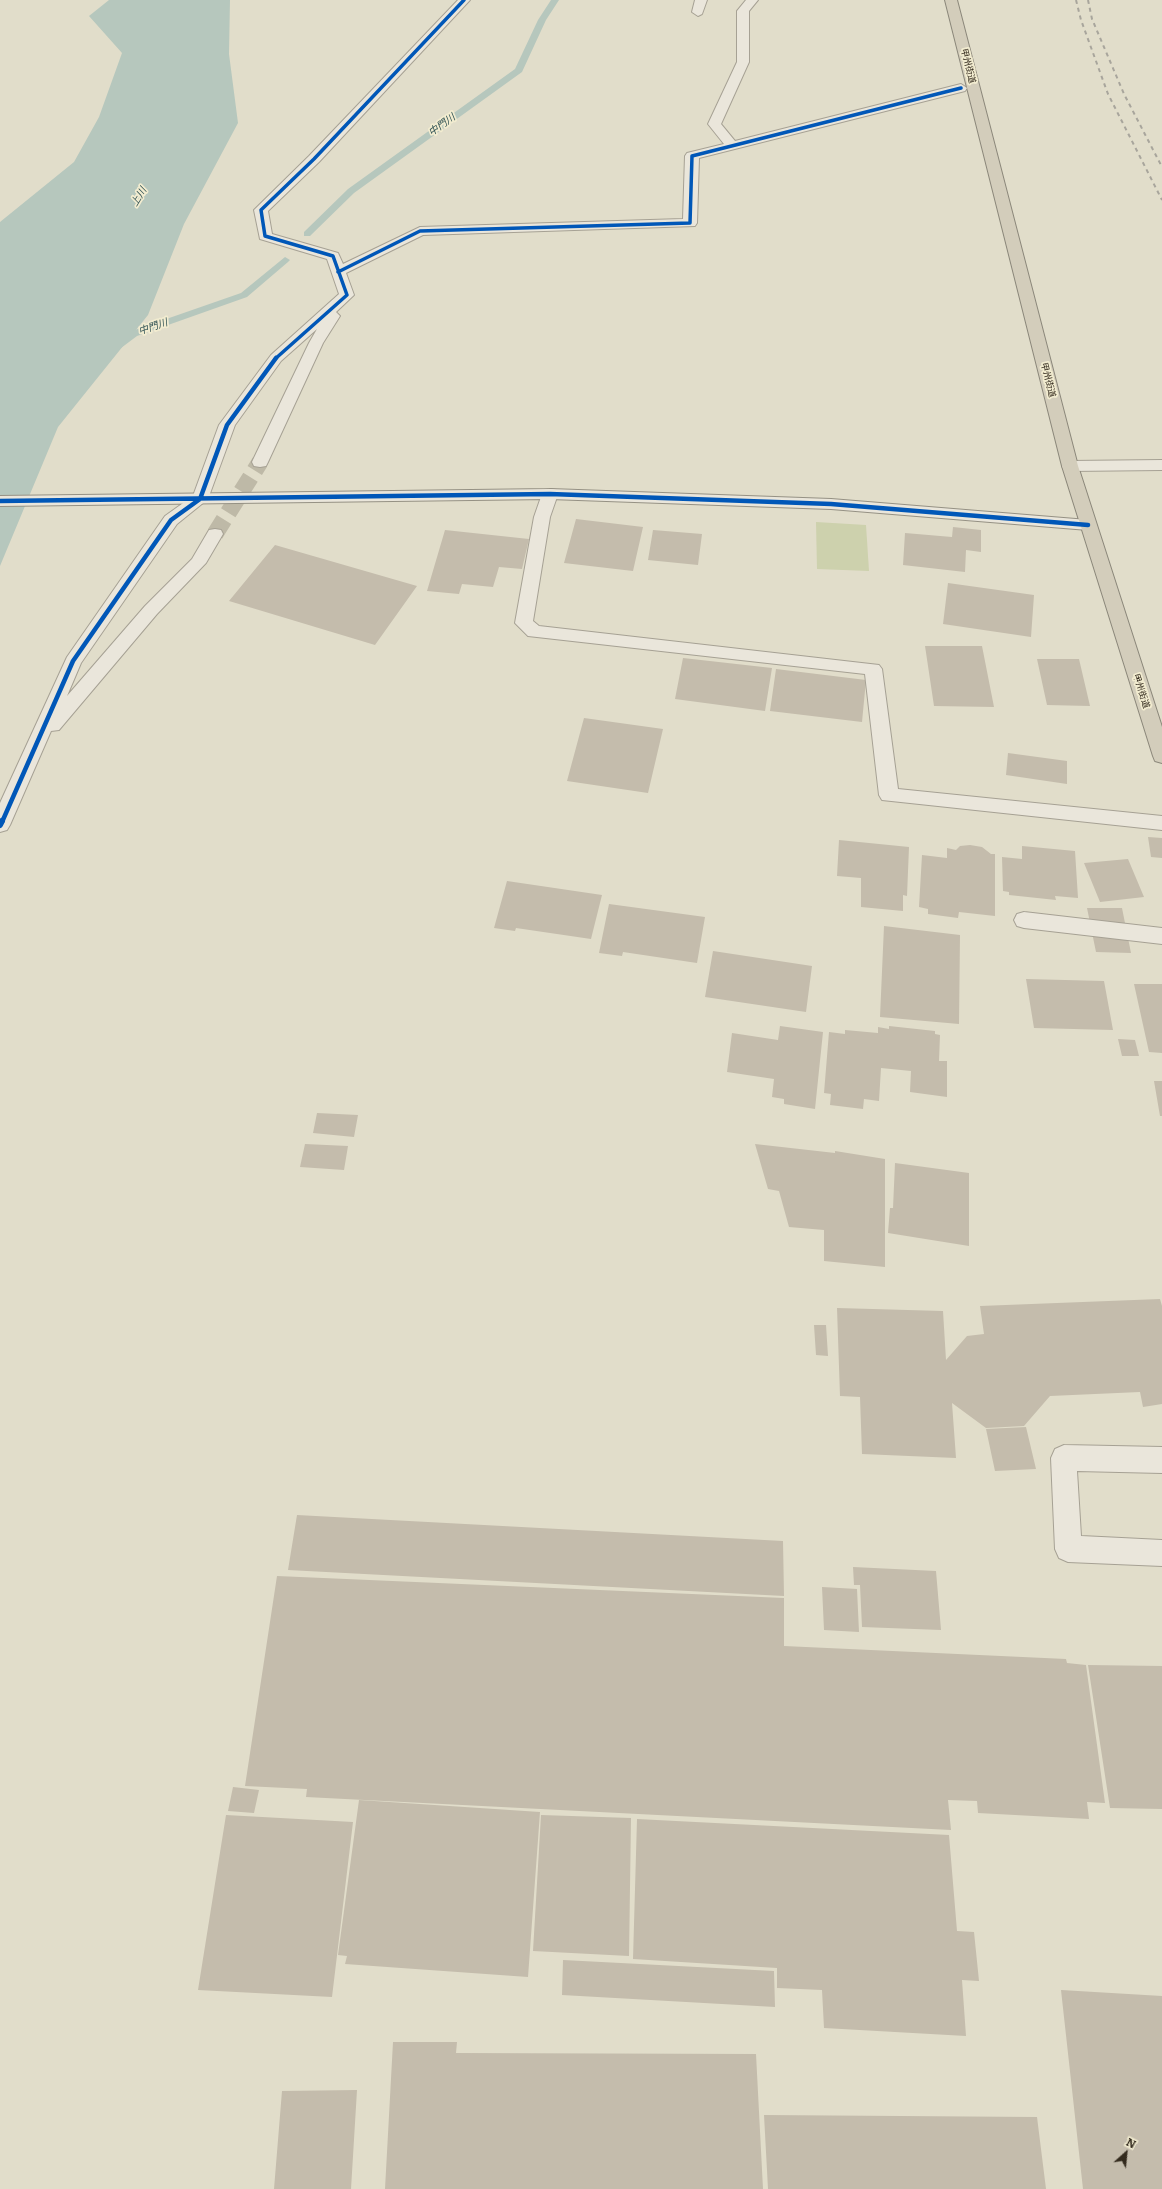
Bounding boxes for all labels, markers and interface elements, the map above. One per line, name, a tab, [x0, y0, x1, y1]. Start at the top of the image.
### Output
street label: 甲州街道	[958, 47, 978, 85]
water label: 中門川	[426, 111, 458, 139]
water label: 上川	[129, 185, 149, 209]
water label: 中門川	[137, 316, 169, 338]
street label: 甲州街道	[1038, 361, 1058, 399]
street label: 甲州街道	[1130, 672, 1152, 710]
north arrow	[1106, 2133, 1146, 2173]
text: N	[1124, 2133, 1139, 2152]

